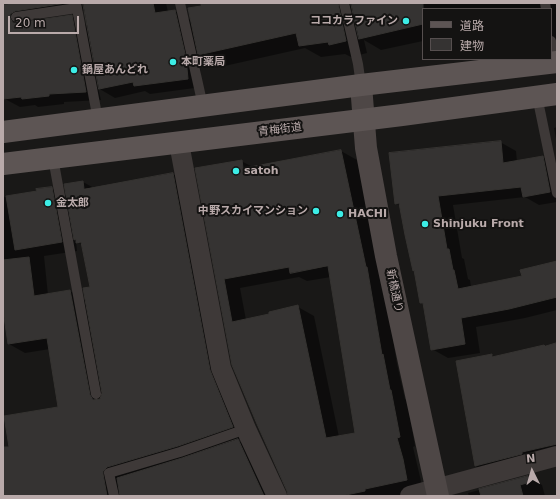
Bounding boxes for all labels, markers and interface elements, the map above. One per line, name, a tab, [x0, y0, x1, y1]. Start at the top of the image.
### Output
scale bar	[10, 8, 81, 34]
legend	[422, 8, 552, 60]
place label: ココカラファイン	[310, 14, 398, 28]
text: 20 m	[15, 16, 46, 30]
marker: ココカラファイン	[401, 16, 411, 26]
text: 道路	[460, 19, 484, 33]
text: 建物	[460, 39, 484, 53]
place label: 本町薬局	[181, 55, 225, 69]
marker: 本町薬局	[168, 57, 178, 67]
place label: 鍋屋あんどれ	[82, 63, 148, 77]
marker: 鍋屋あんどれ	[69, 65, 79, 75]
street label: 青梅街道	[257, 121, 303, 139]
place label: satoh	[244, 164, 279, 178]
marker: satoh	[231, 166, 241, 176]
place label: 金太郎	[56, 196, 89, 210]
marker: 金太郎	[43, 198, 53, 208]
place label: 中野スカイマンション	[198, 204, 308, 218]
marker: 中野スカイマンション	[311, 206, 321, 216]
place label: HACHI	[348, 207, 387, 221]
marker: HACHI	[335, 209, 345, 219]
place label: Shinjuku Front	[433, 217, 524, 231]
marker: Shinjuku Front	[420, 219, 430, 229]
street label: 新橋通り	[383, 268, 405, 314]
north arrow	[512, 451, 552, 491]
text: N	[526, 452, 536, 465]

